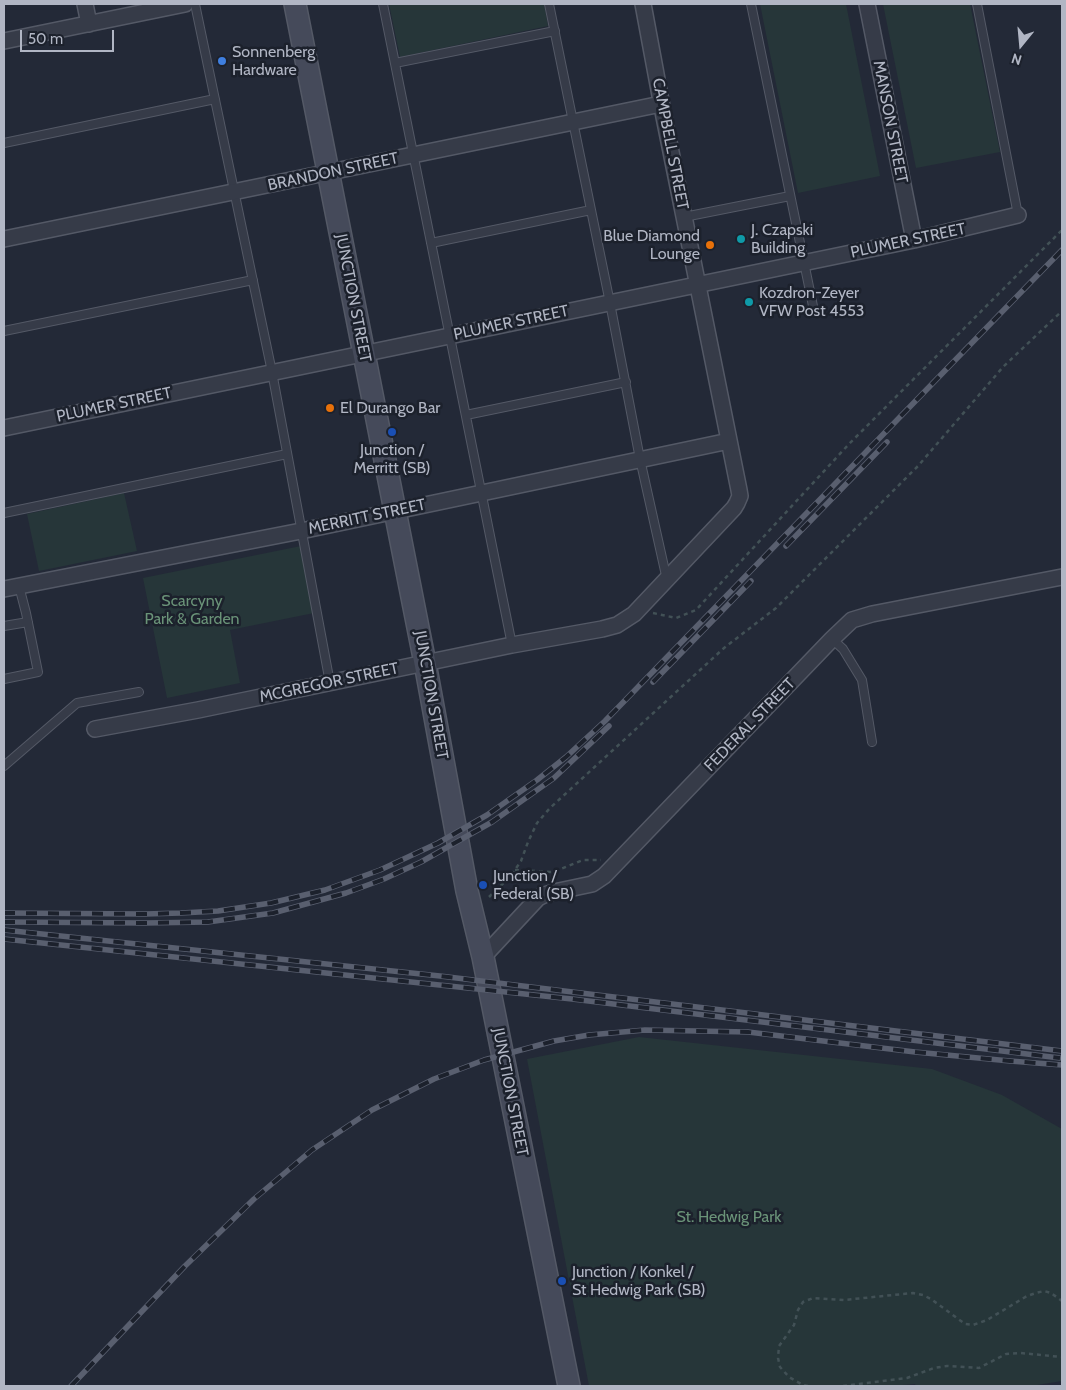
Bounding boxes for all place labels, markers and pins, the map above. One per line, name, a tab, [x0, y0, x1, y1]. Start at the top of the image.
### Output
place label: Sonnenberg Hardware	[232, 42, 315, 80]
marker: Sonnenberg Hardware	[216, 55, 228, 67]
place label: J. Czapski Building	[751, 220, 813, 258]
place label: Blue Diamond Lounge	[603, 226, 700, 264]
marker: J. Czapski Building	[735, 233, 747, 245]
marker: Blue Diamond Lounge	[704, 239, 716, 251]
place label: Kozdron-Zeyer VFW Post 4553	[759, 283, 864, 321]
marker: Kozdron-Zeyer VFW Post 4553	[743, 296, 755, 308]
place label: El Durango Bar	[340, 398, 440, 418]
marker: El Durango Bar	[324, 402, 336, 414]
marker: Junction / Merritt (SB)	[386, 426, 398, 438]
place label: Junction / Merritt (SB)	[353, 440, 431, 478]
place label: Junction / Federal (SB)	[493, 866, 574, 904]
marker: Junction / Federal (SB)	[477, 879, 489, 891]
place label: Junction / Konkel / St Hedwig Park (SB)	[572, 1262, 706, 1300]
marker: Junction / Konkel / St Hedwig Park (SB)	[556, 1275, 568, 1287]

